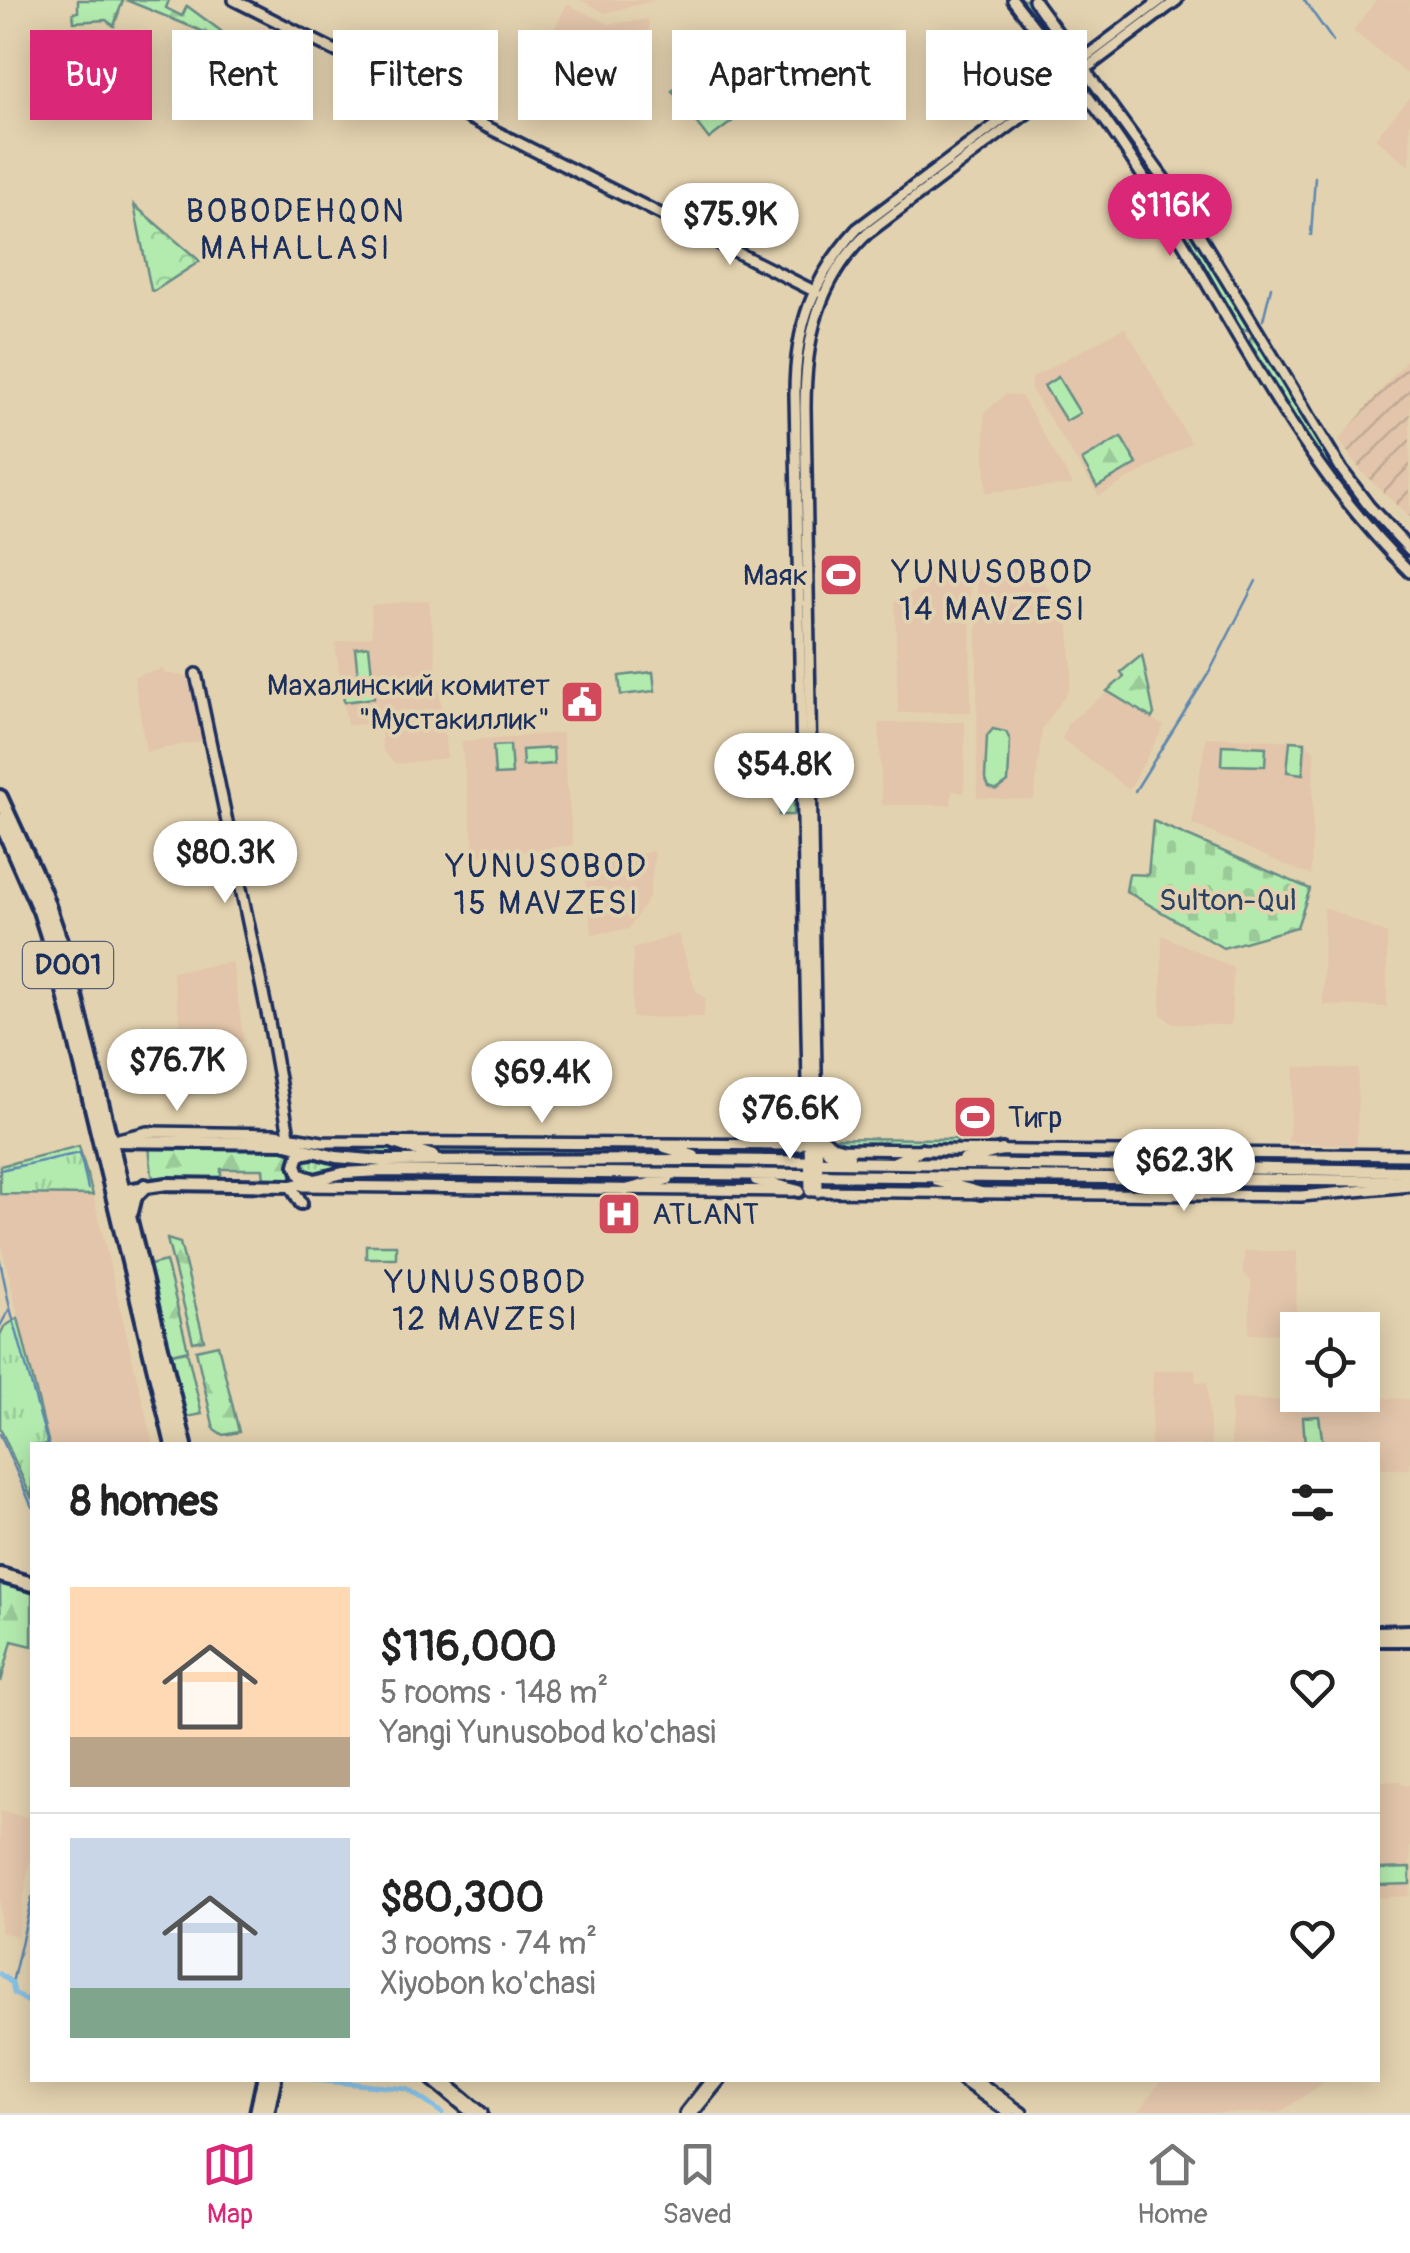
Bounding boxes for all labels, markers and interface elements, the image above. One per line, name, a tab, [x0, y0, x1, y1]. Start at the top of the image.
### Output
chip: Buy	[30, 30, 152, 120]
chip: Rent	[172, 30, 313, 120]
chip: Filters	[333, 30, 498, 120]
chip: New	[518, 30, 652, 120]
chip: Apartment	[672, 30, 906, 120]
chip: House	[926, 30, 1087, 120]
pin: $116K	[1100, 174, 1240, 259]
pin: $75.9K	[649, 183, 811, 268]
text: $116K	[1130, 186, 1210, 226]
district label: BOBODEHQON MAHALLASI	[186, 192, 406, 269]
text: $75.9K	[683, 195, 777, 235]
sports icon: Маяк	[818, 552, 864, 598]
district label: YUNUSOBOD 14 MAVZESI	[891, 553, 1094, 630]
place label: Маяк	[743, 557, 808, 594]
place label: Махалинский комитет "Мустакиллик"	[267, 667, 550, 738]
public building icon: Махалинский комитет "Мустакиллик"	[559, 679, 605, 725]
pin: $54.8K	[703, 733, 865, 818]
text: $54.8K	[736, 745, 832, 785]
pin: $80.3K	[144, 821, 306, 906]
text: $80.3K	[175, 833, 275, 873]
district label: YUNUSOBOD 15 MAVZESI	[445, 847, 648, 924]
park label: Sulton-Qul	[1159, 882, 1297, 919]
road number: D001	[23, 942, 113, 988]
pin: $76.7K	[96, 1029, 258, 1114]
text: $76.7K	[129, 1041, 225, 1081]
pin: $69.4K	[461, 1041, 623, 1126]
text: $69.4K	[493, 1053, 591, 1093]
pin: $76.6K	[709, 1077, 871, 1162]
text: $76.6K	[741, 1089, 839, 1129]
sports icon: Тигр	[952, 1094, 998, 1140]
place label: Тигр	[1008, 1099, 1062, 1136]
pin: $62.3K	[1103, 1129, 1265, 1214]
text: $62.3K	[1135, 1141, 1233, 1181]
hospital icon: ATLANT	[596, 1191, 642, 1237]
place label: ATLANT	[652, 1196, 759, 1233]
district label: YUNUSOBOD 12 MAVZESI	[384, 1263, 587, 1340]
map controls	[1280, 1312, 1380, 1412]
button: locate	[1280, 1312, 1380, 1412]
icon: filters	[1285, 1475, 1340, 1530]
text: 8 homes	[70, 1476, 218, 1528]
text: $116,000	[380, 1621, 557, 1673]
icon: home	[150, 1627, 270, 1747]
icon: heart	[1285, 1660, 1340, 1715]
text: 5 rooms · 148 m²	[380, 1673, 608, 1713]
text: Yangi Yunusobod ko'chasi	[380, 1713, 716, 1753]
text: $80,300	[380, 1872, 544, 1924]
icon: home	[150, 1878, 270, 1998]
icon: heart	[1285, 1911, 1340, 1966]
text: 3 rooms · 74 m²	[380, 1924, 597, 1964]
text: Xiyobon ko'chasi	[380, 1964, 595, 2004]
tab: Map	[202, 2137, 257, 2232]
tab: Saved	[662, 2137, 732, 2232]
tab: Home	[1137, 2137, 1207, 2232]

